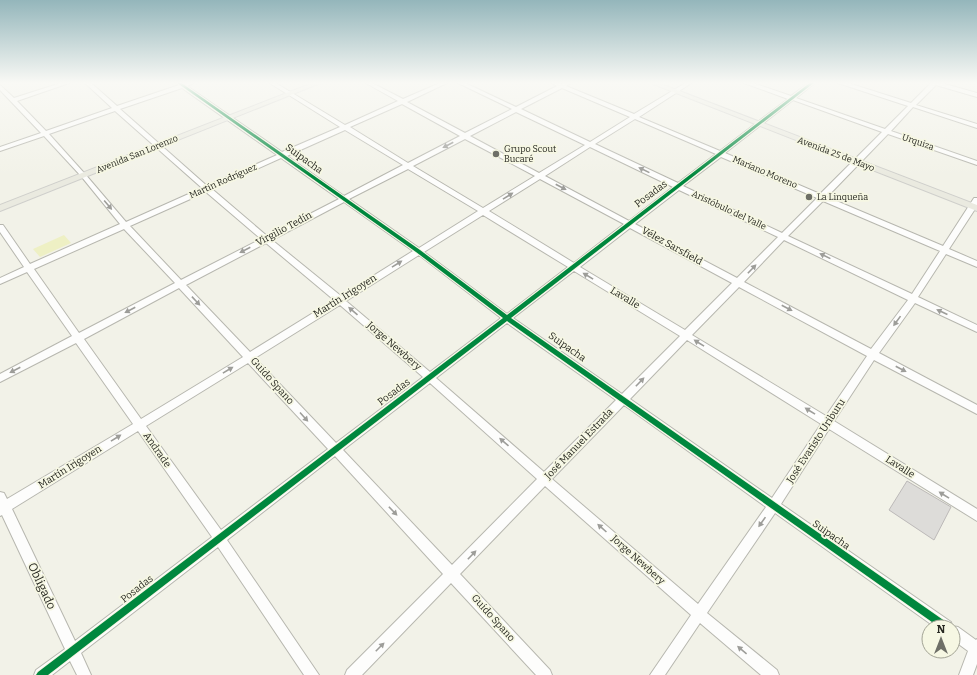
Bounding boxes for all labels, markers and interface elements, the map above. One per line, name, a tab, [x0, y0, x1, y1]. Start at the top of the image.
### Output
street label: Urquiza	[901, 132, 935, 152]
street label: Avenida San Lorenzo	[95, 133, 179, 175]
street label: Avenida 25 de Mayo	[796, 135, 876, 173]
street label: Suipacha	[283, 141, 325, 177]
one-way arrow	[442, 142, 453, 148]
place label: Grupo Scout Bucaré	[504, 144, 557, 164]
marker: Grupo Scout Bucaré	[491, 149, 501, 159]
street label: Mariano Moreno	[731, 154, 799, 190]
street label: Martín Rodríguez	[188, 162, 258, 200]
one-way arrow	[638, 167, 650, 173]
street label: Posadas	[632, 178, 670, 210]
one-way arrow	[555, 183, 567, 190]
street label: Aristóbulo del Valle	[690, 188, 768, 232]
one-way arrow	[503, 192, 513, 200]
marker: La Linqueña	[804, 192, 814, 202]
place label: La Linqueña	[817, 192, 868, 202]
one-way arrow	[104, 200, 113, 211]
street label: Virgilio Tedín	[253, 208, 315, 249]
street label: Vélez Sarsfield	[639, 224, 705, 268]
one-way arrow	[239, 247, 251, 253]
one-way arrow	[819, 253, 830, 259]
one-way arrow	[392, 260, 402, 268]
one-way arrow	[747, 264, 756, 274]
street label: Martín Irigoyen	[311, 271, 379, 320]
one-way arrow	[582, 272, 594, 279]
street label: Lavalle	[608, 285, 642, 311]
one-way arrow	[192, 296, 201, 306]
one-way arrow	[781, 305, 792, 311]
one-way arrow	[124, 307, 136, 314]
one-way arrow	[348, 307, 358, 316]
one-way arrow	[936, 309, 947, 315]
one-way arrow	[893, 315, 902, 326]
street label: Jorge Newbery	[364, 318, 424, 373]
street label: Suipacha	[546, 330, 589, 365]
one-way arrow	[694, 339, 704, 347]
street label: Guido Spano	[248, 355, 296, 407]
one-way arrow	[895, 366, 907, 372]
one-way arrow	[9, 367, 21, 374]
one-way arrow	[222, 367, 234, 374]
street label: Posadas	[375, 376, 413, 408]
one-way arrow	[635, 377, 644, 386]
street label: José Evaristo Uriburu	[784, 397, 848, 486]
street label: José Manuel Estrada	[541, 406, 616, 483]
one-way arrow	[805, 407, 815, 415]
one-way arrow	[299, 412, 308, 421]
street label: Andrade	[141, 430, 173, 470]
one-way arrow	[111, 434, 121, 442]
one-way arrow	[500, 438, 509, 447]
street label: Martín Irigoyen	[36, 442, 104, 491]
street label: Lavalle	[883, 453, 917, 481]
one-way arrow	[938, 491, 950, 498]
one-way arrow	[388, 506, 398, 516]
one-way arrow	[758, 516, 766, 527]
street label: Suipacha	[810, 518, 853, 553]
one-way arrow	[597, 523, 607, 533]
street label: Jorge Newbery	[608, 532, 668, 588]
one-way arrow	[467, 550, 476, 560]
street label: Obligado	[25, 560, 59, 612]
street label: Posadas	[118, 572, 156, 605]
street label: Guido Spano	[469, 592, 517, 644]
north arrow	[921, 619, 961, 659]
text: N	[937, 623, 946, 636]
one-way arrow	[375, 642, 385, 652]
one-way arrow	[737, 646, 747, 655]

